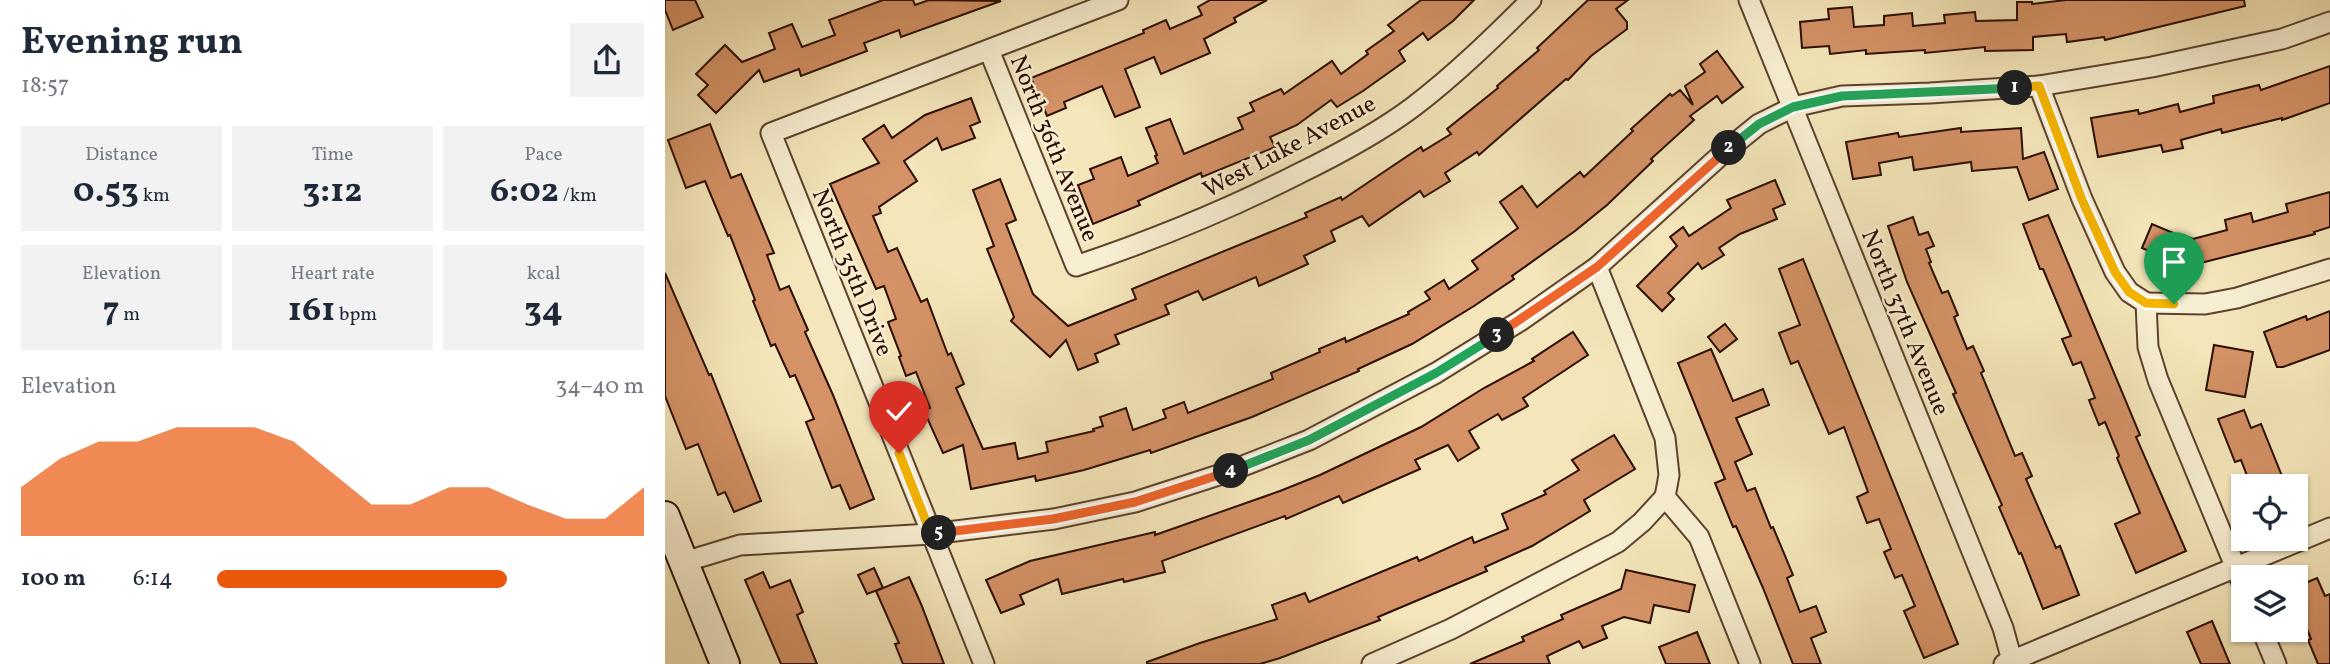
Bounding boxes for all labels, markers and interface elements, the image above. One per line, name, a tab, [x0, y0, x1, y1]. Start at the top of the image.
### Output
text: Evening run	[21, 17, 243, 70]
button: share	[570, 23, 644, 97]
street label: North 36th Avenue	[1000, 50, 1106, 247]
text: 18:57	[21, 70, 69, 102]
pin: 1	[1997, 70, 2033, 106]
text: 1	[2011, 74, 2018, 100]
street label: West Luke Avenue	[1197, 88, 1382, 208]
pin: 2	[1711, 130, 1747, 166]
text: 2	[1724, 134, 1733, 160]
text: Distance	[85, 142, 158, 168]
text: Time	[312, 142, 353, 168]
text: Pace	[524, 142, 563, 168]
text: 0.53	[73, 168, 139, 216]
text: 3:12	[302, 168, 363, 216]
text: 6:02	[490, 168, 559, 216]
text: km	[139, 183, 170, 209]
text: /km	[559, 183, 597, 209]
street label: North 35th Drive	[802, 184, 900, 362]
street label: North 37th Avenue	[1851, 225, 1957, 421]
pin	[2144, 232, 2204, 304]
icon: arrive	[2155, 243, 2193, 281]
text: Elevation	[82, 261, 161, 287]
text: Heart rate	[291, 261, 374, 287]
text: kcal	[527, 261, 560, 287]
text: 7	[103, 287, 120, 335]
text: 161	[288, 287, 335, 335]
text: 34	[524, 287, 563, 335]
text: m	[120, 302, 140, 328]
text: bpm	[335, 302, 377, 328]
pin: 3	[1479, 318, 1515, 352]
text: 3	[1492, 321, 1501, 347]
text: Elevation	[21, 371, 117, 403]
text: 34–40 m	[555, 371, 644, 403]
pin	[869, 381, 929, 453]
icon: check	[880, 392, 918, 430]
pin: 4	[1213, 454, 1249, 489]
text: 4	[1225, 457, 1236, 483]
map controls	[2231, 474, 2308, 642]
button: locate	[2231, 474, 2308, 551]
pin: 5	[921, 516, 957, 550]
text: 5	[934, 519, 943, 545]
text: 100 m	[21, 563, 86, 595]
text: 6:14	[133, 563, 173, 595]
button: layers	[2231, 565, 2308, 642]

